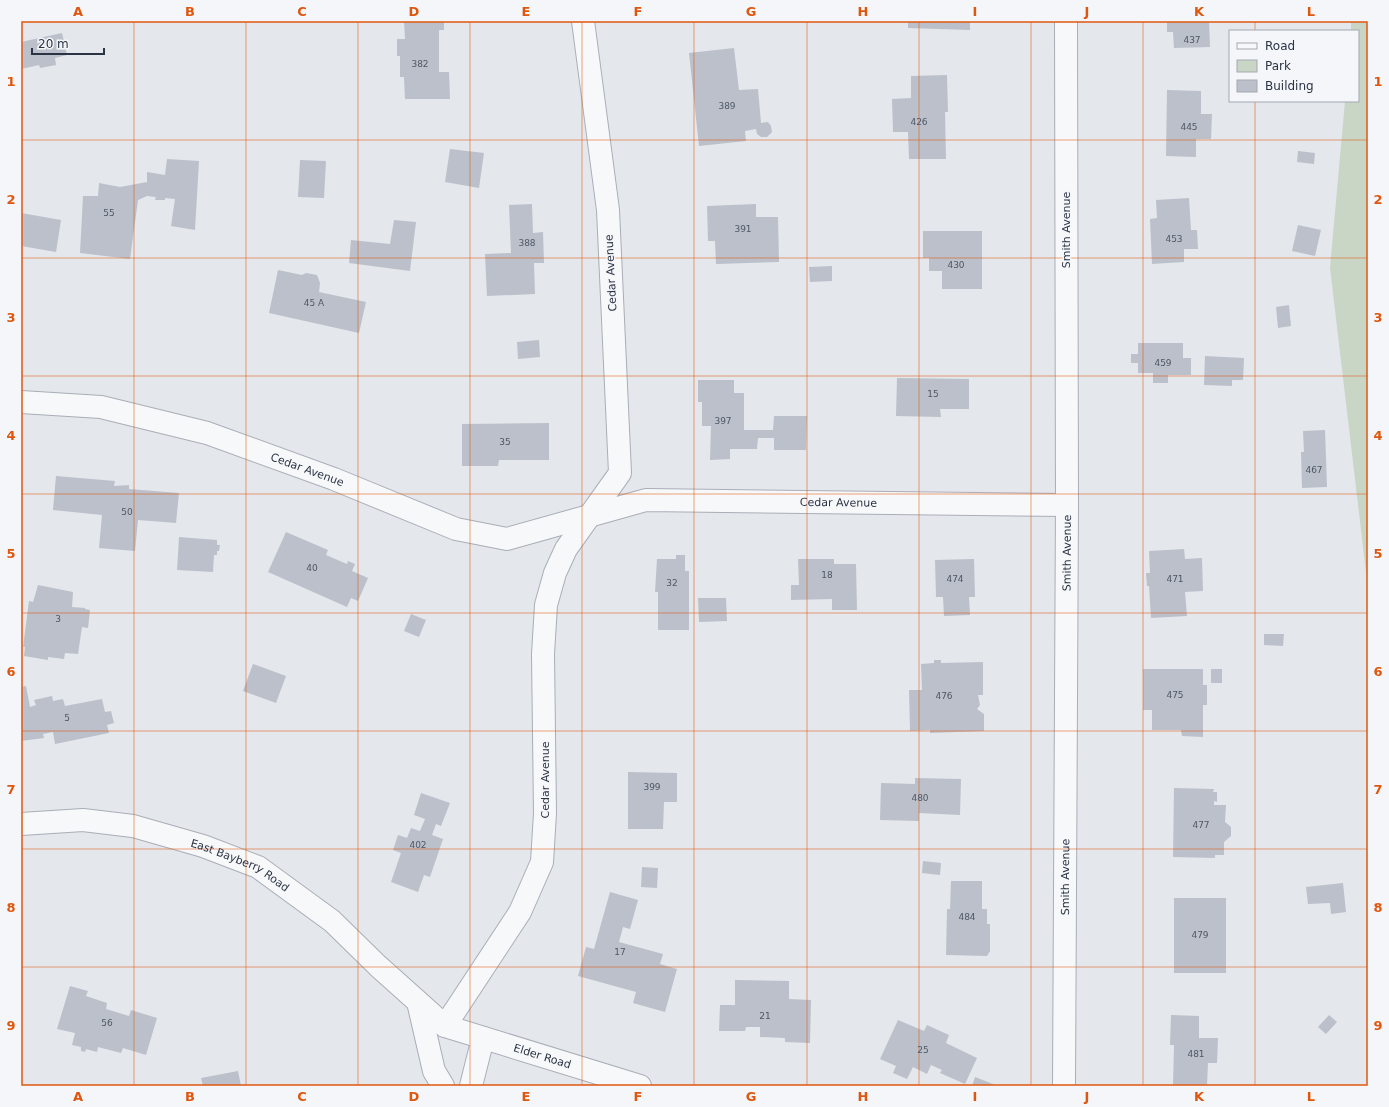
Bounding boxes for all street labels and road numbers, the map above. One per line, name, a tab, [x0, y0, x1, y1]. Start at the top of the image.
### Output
street label: Smith Avenue	[1060, 192, 1073, 268]
street label: Cedar Avenue	[602, 234, 620, 312]
street label: Cedar Avenue	[269, 450, 346, 489]
street label: Cedar Avenue	[800, 495, 877, 509]
street label: Smith Avenue	[1060, 514, 1073, 591]
street label: Cedar Avenue	[539, 741, 552, 819]
street label: East Bayberry Road	[189, 836, 292, 894]
street label: Smith Avenue	[1058, 838, 1072, 915]
street label: Elder Road	[512, 1041, 573, 1071]

